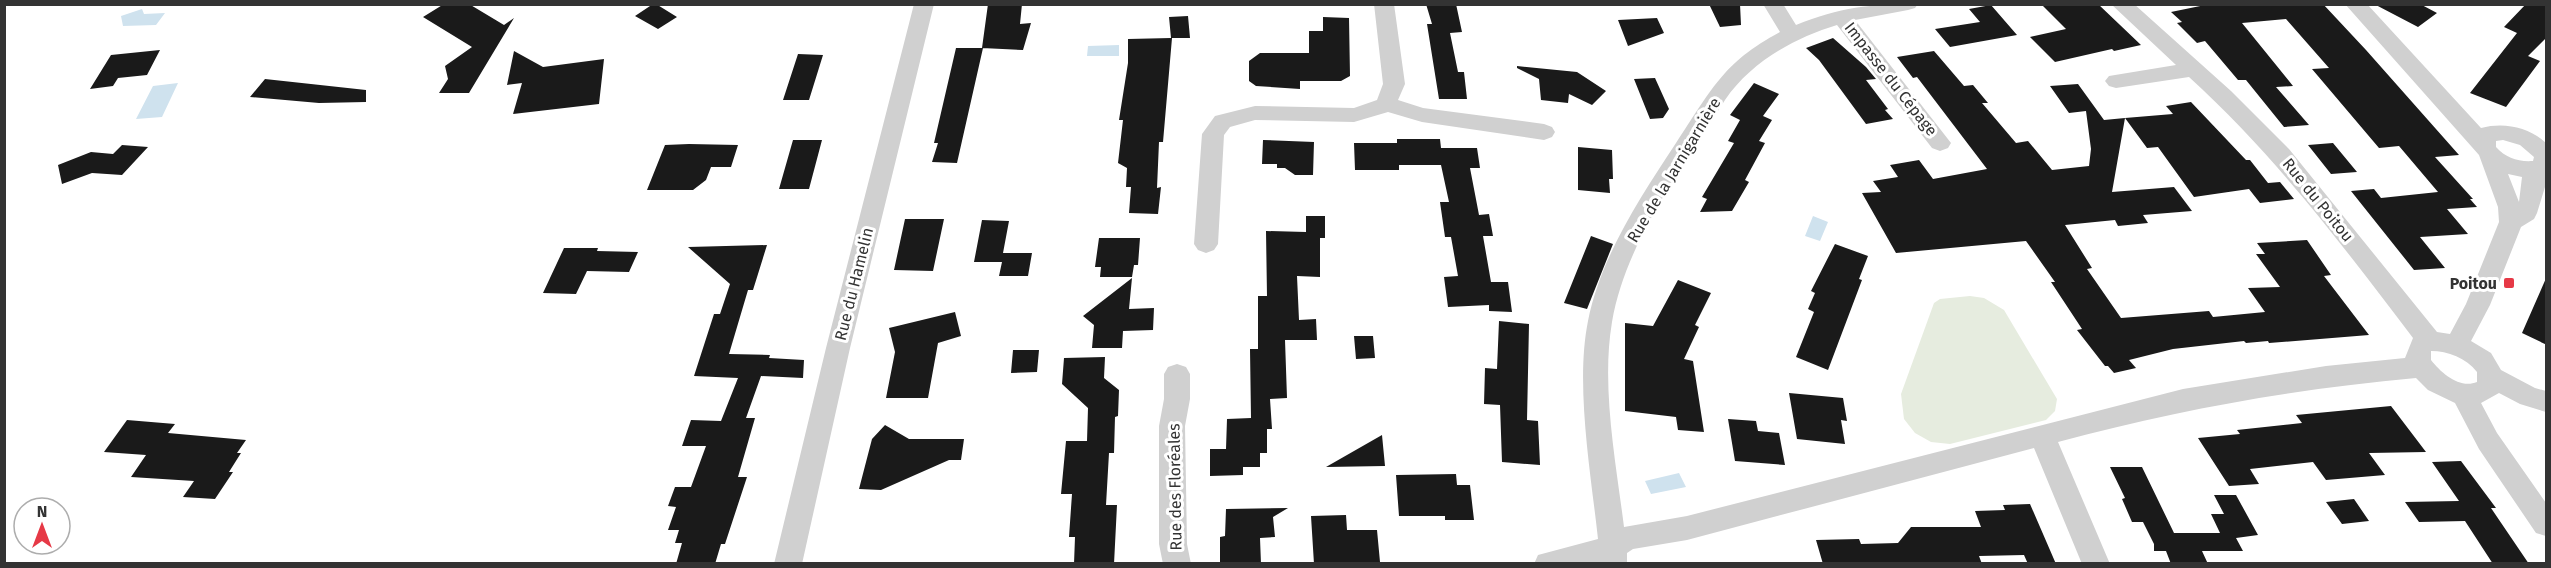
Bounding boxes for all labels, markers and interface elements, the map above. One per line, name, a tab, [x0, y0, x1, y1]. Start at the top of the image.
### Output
street label: Impasse du Cépage	[1841, 18, 1941, 140]
street label: Rue de la Jarnigarnière	[1623, 94, 1725, 246]
street label: Rue du Poitou	[2279, 154, 2357, 246]
street label: Rue du Hamelin	[831, 226, 877, 342]
place label: Poitou	[2450, 274, 2497, 293]
marker: Poitou	[2502, 276, 2516, 290]
street label: Rue des Floréales	[1164, 423, 1186, 551]
north arrow	[12, 496, 72, 556]
text: N	[37, 502, 47, 521]

